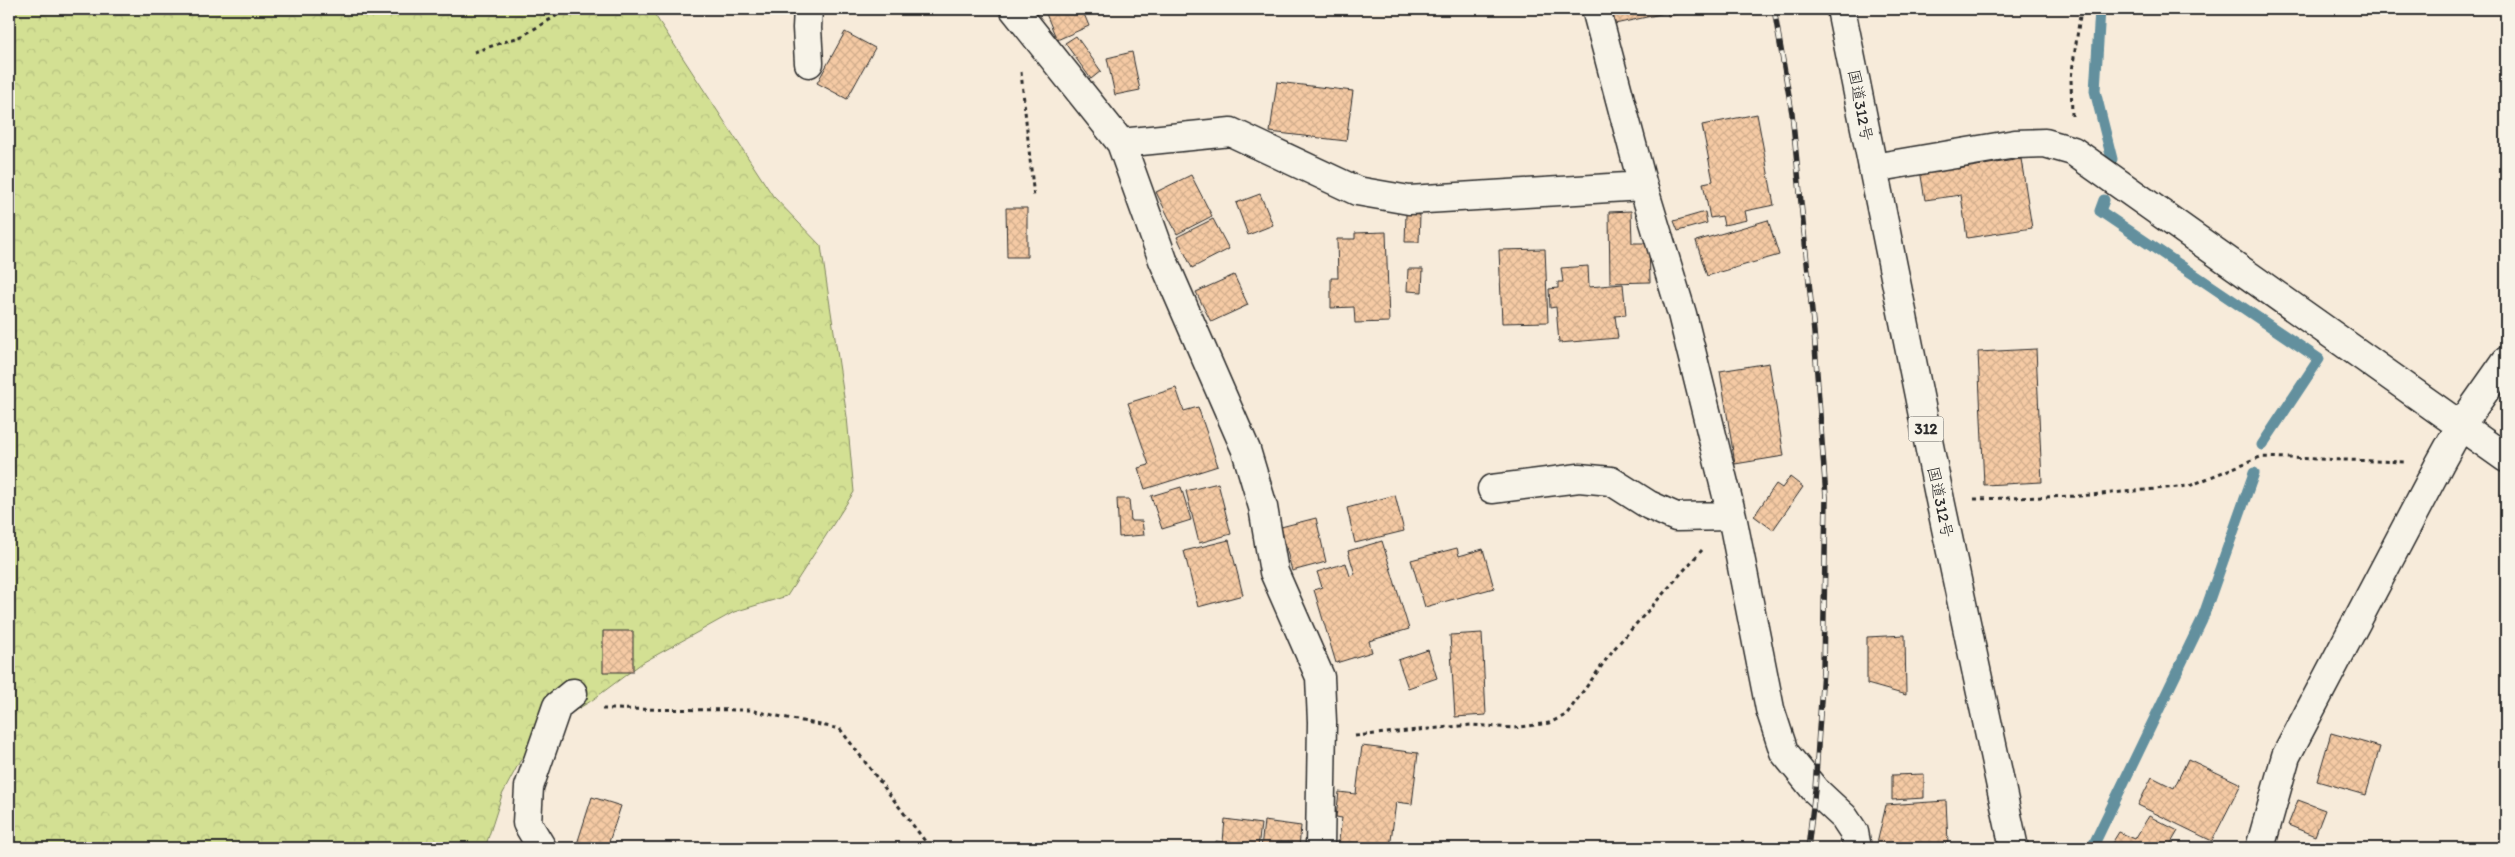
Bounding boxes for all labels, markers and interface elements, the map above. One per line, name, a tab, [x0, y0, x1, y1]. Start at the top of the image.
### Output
street label: 国道312号	[1844, 68, 1877, 143]
road number: 312	[1908, 416, 1944, 442]
street label: 国道312号	[1924, 465, 1957, 540]

